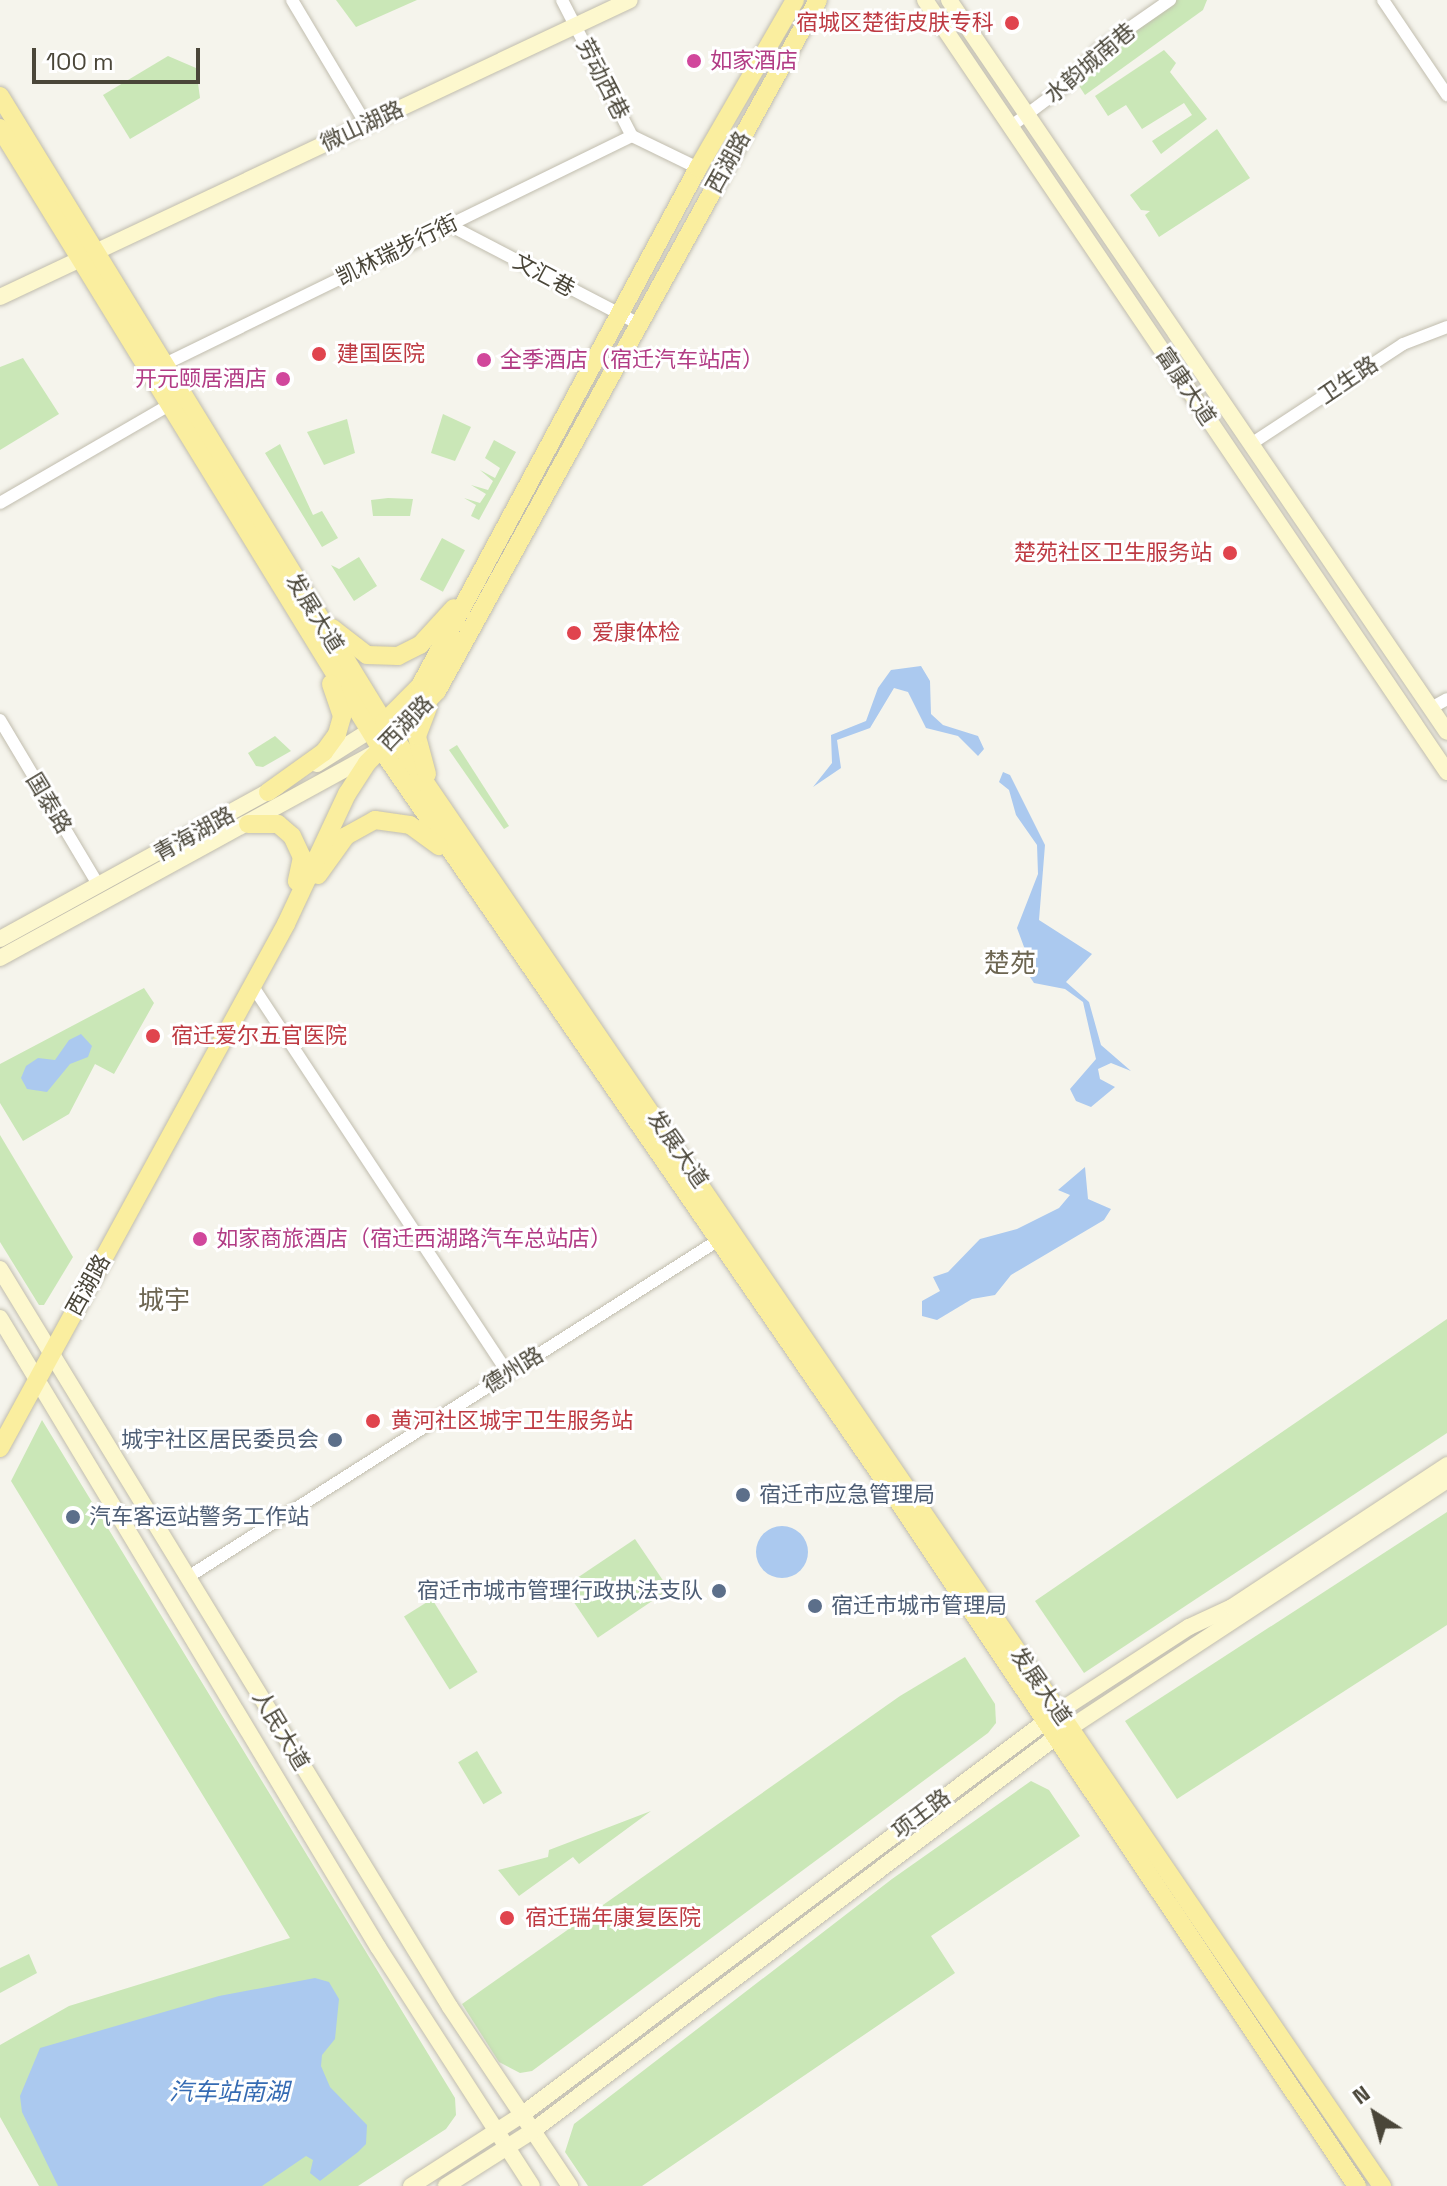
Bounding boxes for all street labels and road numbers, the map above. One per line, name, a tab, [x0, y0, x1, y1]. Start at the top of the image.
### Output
street label: 水韵城南巷	[1039, 18, 1141, 108]
street label: 劳动西巷	[571, 34, 635, 124]
street label: 微山湖路	[317, 95, 407, 157]
street label: 西湖路	[700, 127, 756, 197]
street label: 凯林瑞步行街	[332, 209, 462, 291]
street label: 文汇巷	[509, 248, 579, 302]
street label: 富康大道	[1150, 342, 1222, 430]
street label: 卫生路	[1313, 351, 1383, 409]
street label: 发展大道	[280, 569, 350, 657]
street label: 西湖路	[374, 690, 438, 756]
street label: 国泰路	[21, 768, 77, 838]
street label: 青海湖路	[149, 801, 239, 867]
street label: 发展大道	[642, 1105, 714, 1193]
street label: 西湖路	[60, 1250, 116, 1320]
street label: 德州路	[478, 1341, 548, 1399]
street label: 发展大道	[1005, 1642, 1077, 1730]
street label: 人民大道	[247, 1685, 315, 1775]
street label: 项王路	[887, 1784, 955, 1844]

